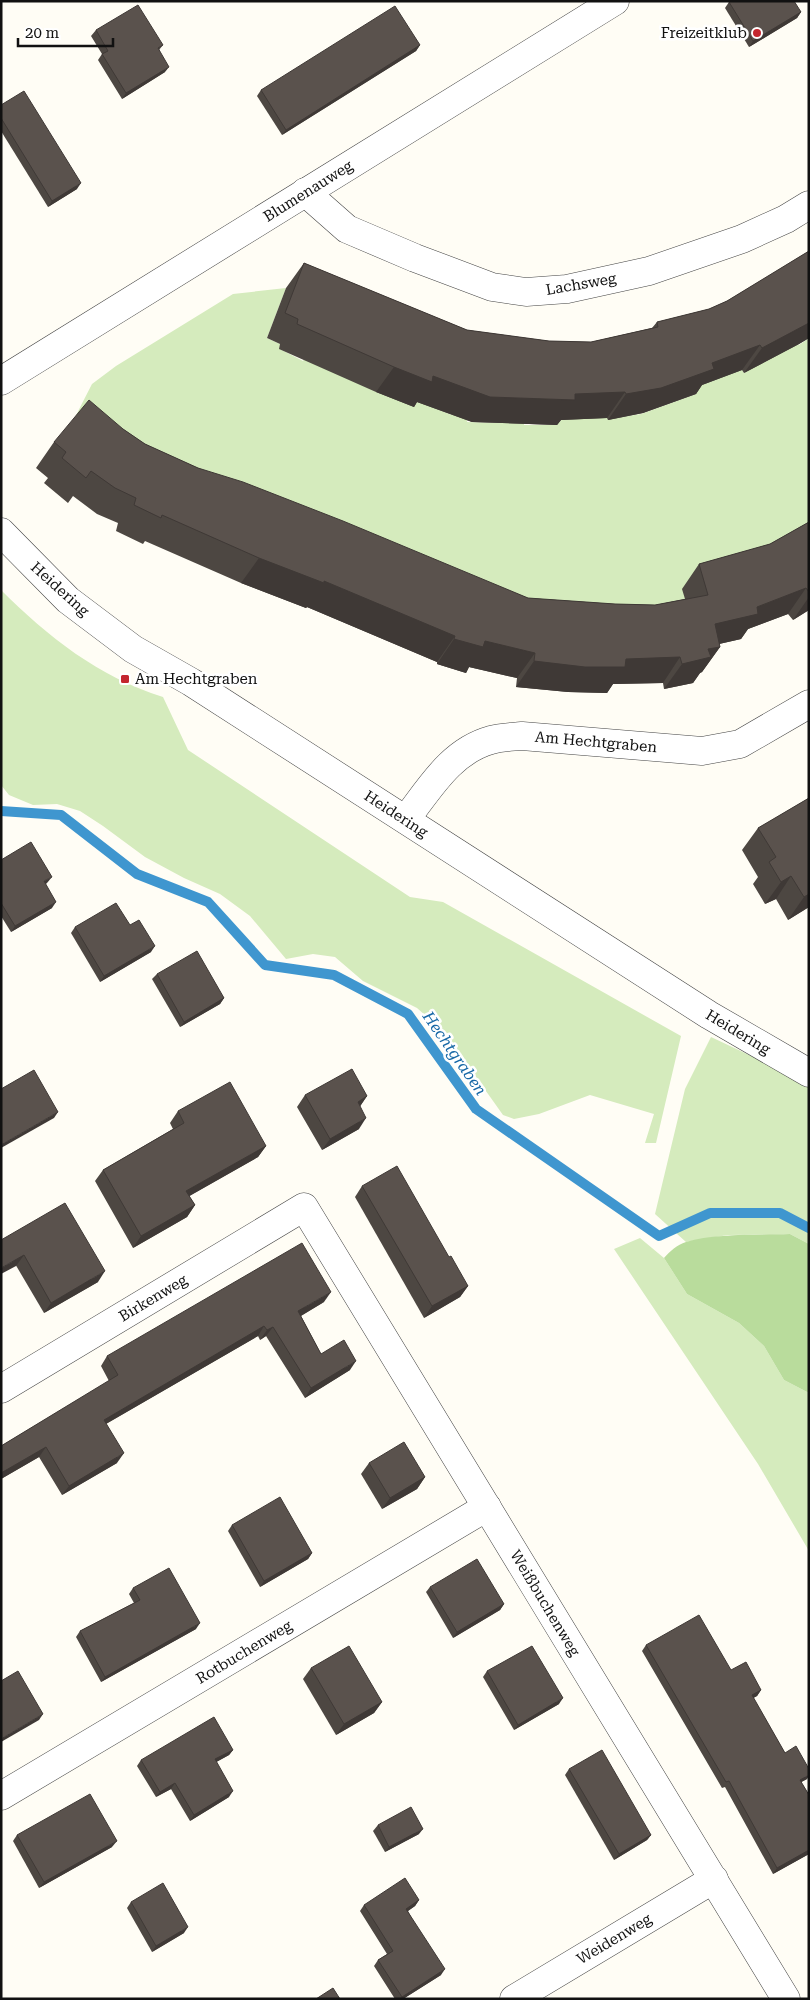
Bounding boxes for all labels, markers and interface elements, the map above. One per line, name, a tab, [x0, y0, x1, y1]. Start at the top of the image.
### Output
scale bar	[18, 15, 112, 47]
text: 20 m	[25, 24, 60, 42]
place label: Freizeitklub	[661, 24, 747, 42]
marker: Freizeitklub	[751, 27, 763, 39]
street label: Blumenauweg	[260, 156, 356, 226]
street label: Lachsweg	[544, 269, 618, 299]
street label: Heidering	[27, 558, 93, 620]
place label: Am Hechtgraben	[135, 670, 258, 688]
marker: Am Hechtgraben	[119, 673, 131, 685]
street label: Am Hechtgraben	[534, 728, 658, 756]
street label: Heidering	[361, 787, 432, 842]
street label: Heidering	[702, 1006, 774, 1059]
water label: Hechtgraben	[418, 1007, 491, 1099]
street label: Birkenweg	[116, 1270, 191, 1325]
street label: Weißbuchenweg	[506, 1547, 584, 1660]
street label: Rotbuchenweg	[193, 1616, 296, 1688]
street label: Weidenweg	[573, 1909, 655, 1968]

